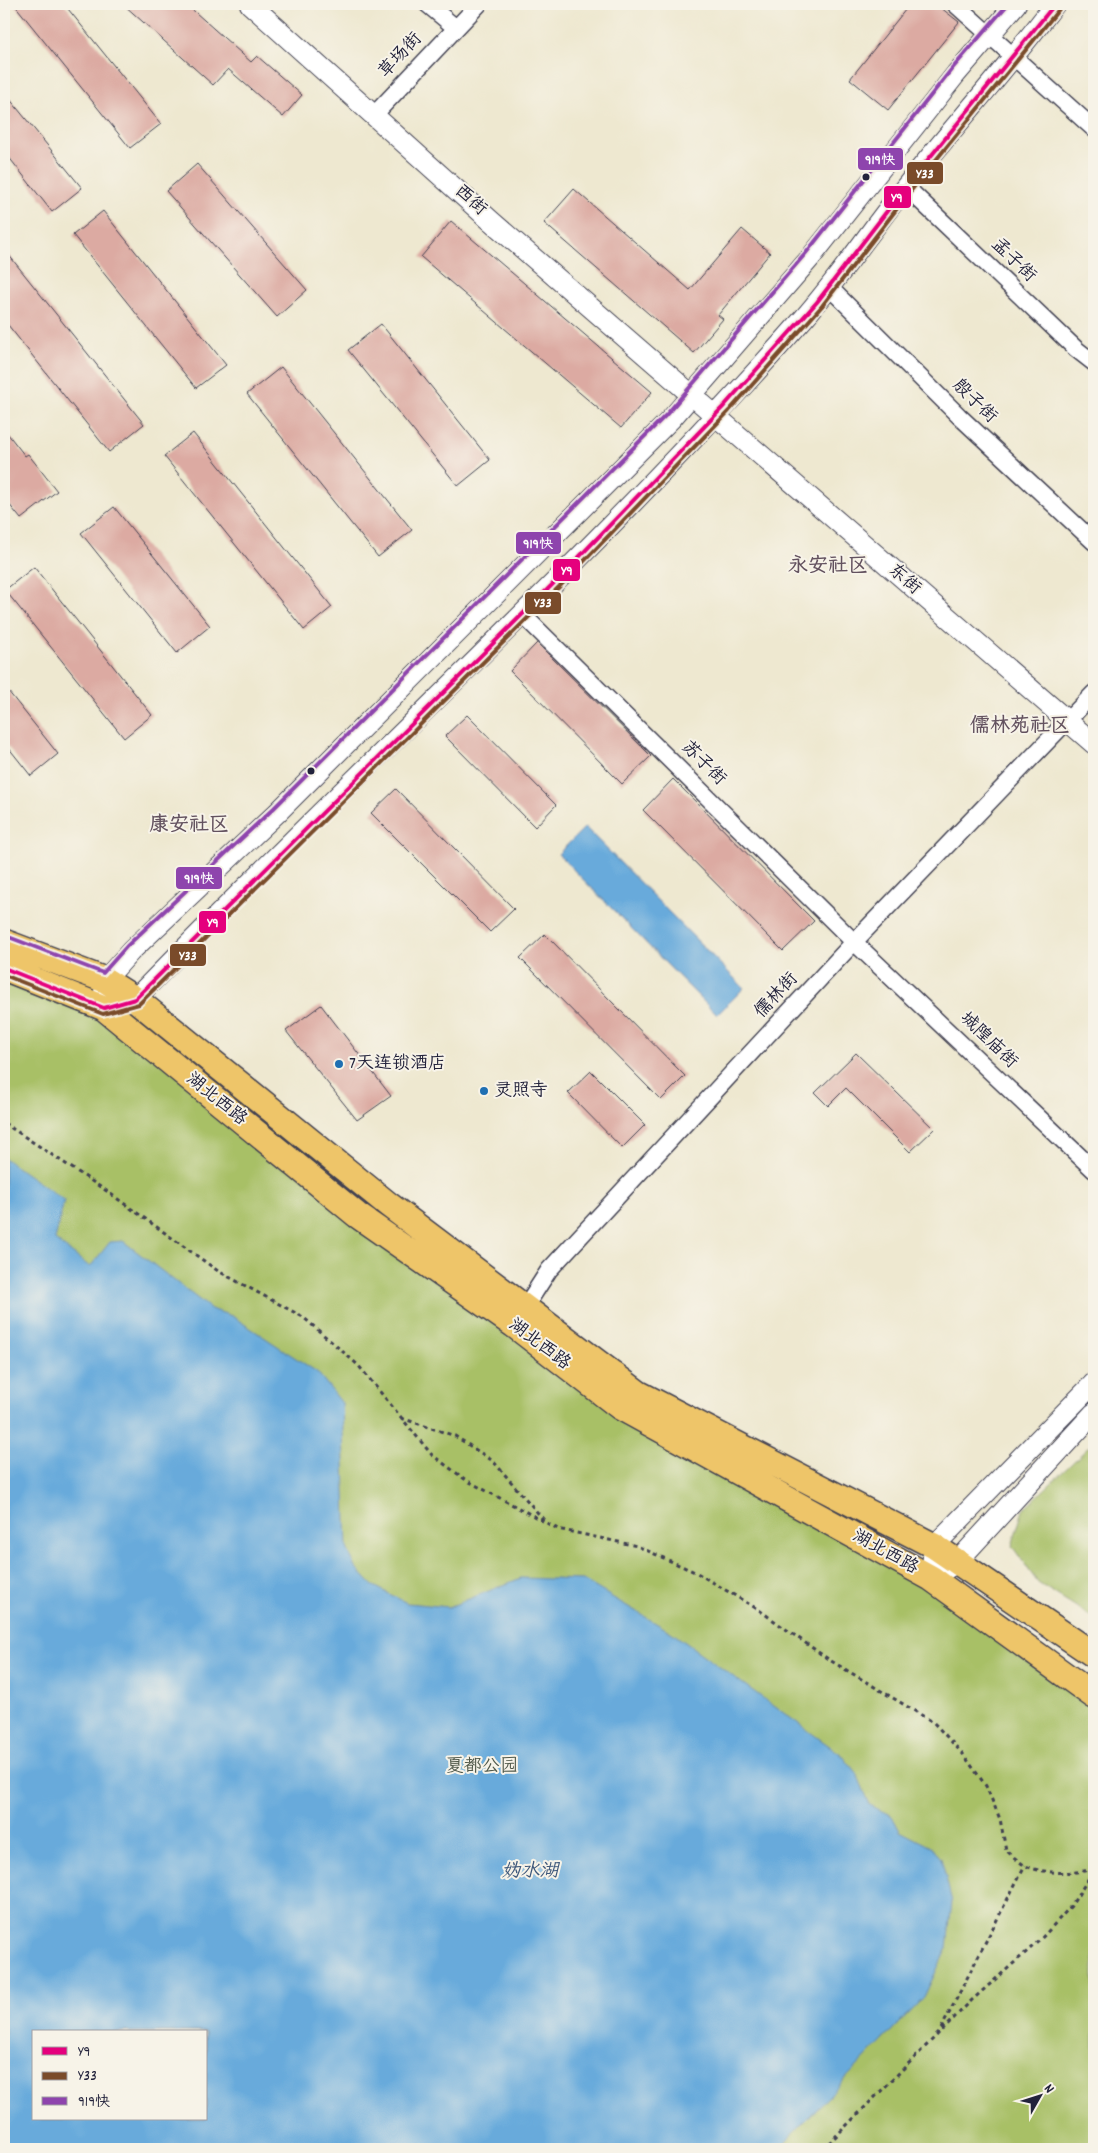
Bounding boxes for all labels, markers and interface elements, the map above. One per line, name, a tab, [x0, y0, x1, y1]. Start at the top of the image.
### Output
street label: 草场街	[373, 28, 429, 84]
line badge: 919快	[857, 147, 904, 171]
text: 919快	[865, 151, 896, 171]
line badge: Y33	[906, 161, 944, 185]
text: Y33	[915, 165, 934, 185]
unlabelled marker	[861, 172, 871, 182]
street label: 西街	[448, 180, 492, 222]
line badge: Y9	[883, 185, 912, 209]
text: Y9	[890, 189, 903, 209]
street label: 孟子街	[985, 233, 1041, 289]
street label: 殷子街	[946, 374, 1002, 430]
line badge: 919快	[515, 531, 562, 555]
text: 919快	[523, 535, 554, 555]
district label: 永安社区	[788, 553, 868, 581]
line badge: Y9	[552, 558, 581, 582]
street label: 东街	[882, 559, 926, 601]
text: Y9	[560, 562, 573, 582]
line badge: Y33	[524, 591, 562, 615]
text: Y33	[533, 594, 552, 614]
district label: 儒林苑社区	[970, 713, 1070, 741]
street label: 苏子街	[675, 736, 731, 792]
unlabelled marker	[306, 766, 316, 776]
district label: 康安社区	[149, 812, 229, 840]
line badge: 919快	[175, 866, 223, 890]
text: 919快	[184, 870, 215, 890]
line badge: Y9	[198, 910, 227, 934]
text: Y9	[206, 914, 219, 934]
line badge: Y33	[169, 943, 207, 967]
text: Y33	[178, 947, 197, 967]
street label: 儒林街	[749, 968, 805, 1024]
street label: 城隍庙街	[953, 1007, 1023, 1075]
place label: 7天连锁酒店	[349, 1052, 446, 1077]
marker: 7天连锁酒店	[333, 1058, 345, 1070]
street label: 湖北西路	[180, 1068, 252, 1132]
place label: 灵照寺	[494, 1079, 548, 1104]
marker: 灵照寺	[478, 1085, 490, 1097]
street label: 湖北西路	[503, 1313, 575, 1377]
street label: 湖北西路	[847, 1525, 923, 1581]
park label: 夏都公园	[446, 1755, 518, 1780]
water label: 妫水湖	[501, 1859, 560, 1886]
legend	[32, 2030, 208, 2120]
text: Y9	[78, 2042, 90, 2064]
text: Y33	[78, 2066, 97, 2088]
north arrow	[1016, 2070, 1066, 2120]
text: N	[1039, 2080, 1059, 2098]
text: 919快	[78, 2092, 110, 2114]

